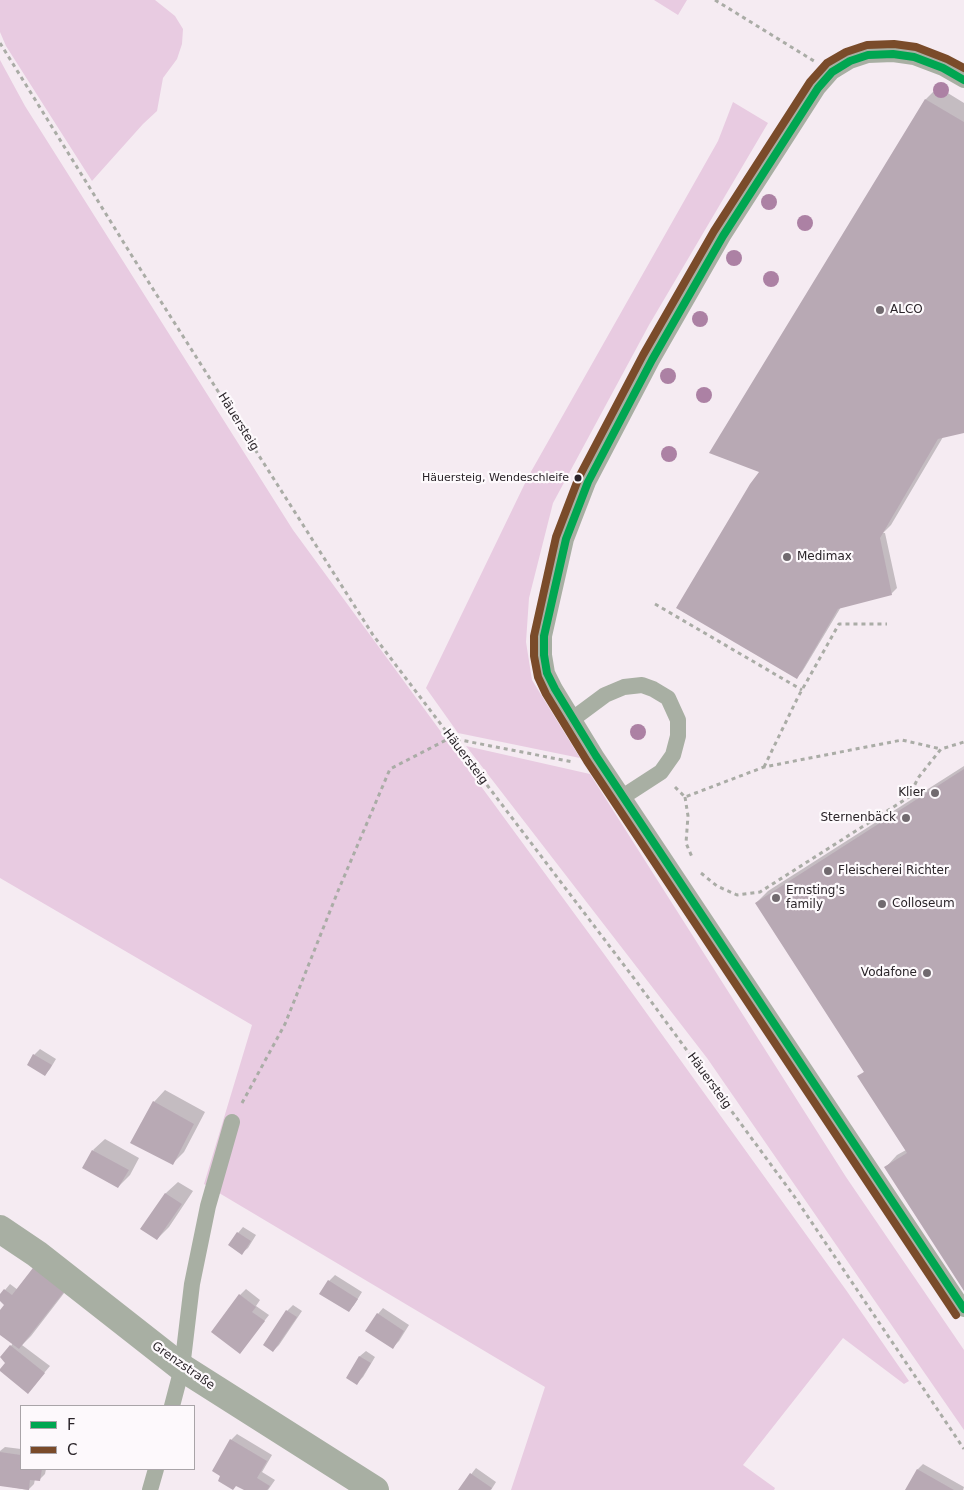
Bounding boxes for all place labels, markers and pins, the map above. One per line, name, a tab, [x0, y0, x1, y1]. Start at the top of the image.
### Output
place label: ALCO	[890, 303, 923, 317]
marker: ALCO	[874, 304, 886, 316]
place label: Häuersteig, Wendeschleife	[422, 471, 569, 485]
marker: Häuersteig, Wendeschleife	[573, 473, 583, 483]
place label: Medimax	[797, 550, 852, 564]
marker: Medimax	[781, 551, 793, 563]
place label: Klier	[898, 786, 925, 800]
marker: Klier	[929, 787, 941, 799]
place label: Sternenbäck	[820, 811, 896, 825]
marker: Sternenbäck	[900, 812, 912, 824]
place label: Fleischerei Richter	[838, 864, 949, 878]
marker: Fleischerei Richter	[822, 865, 834, 877]
place label: Ernsting's family	[786, 884, 845, 912]
marker: Ernsting's family	[770, 892, 782, 904]
place label: Colloseum	[892, 897, 955, 911]
marker: Colloseum	[876, 898, 888, 910]
place label: Vodafone	[861, 966, 917, 980]
marker: Vodafone	[921, 967, 933, 979]

